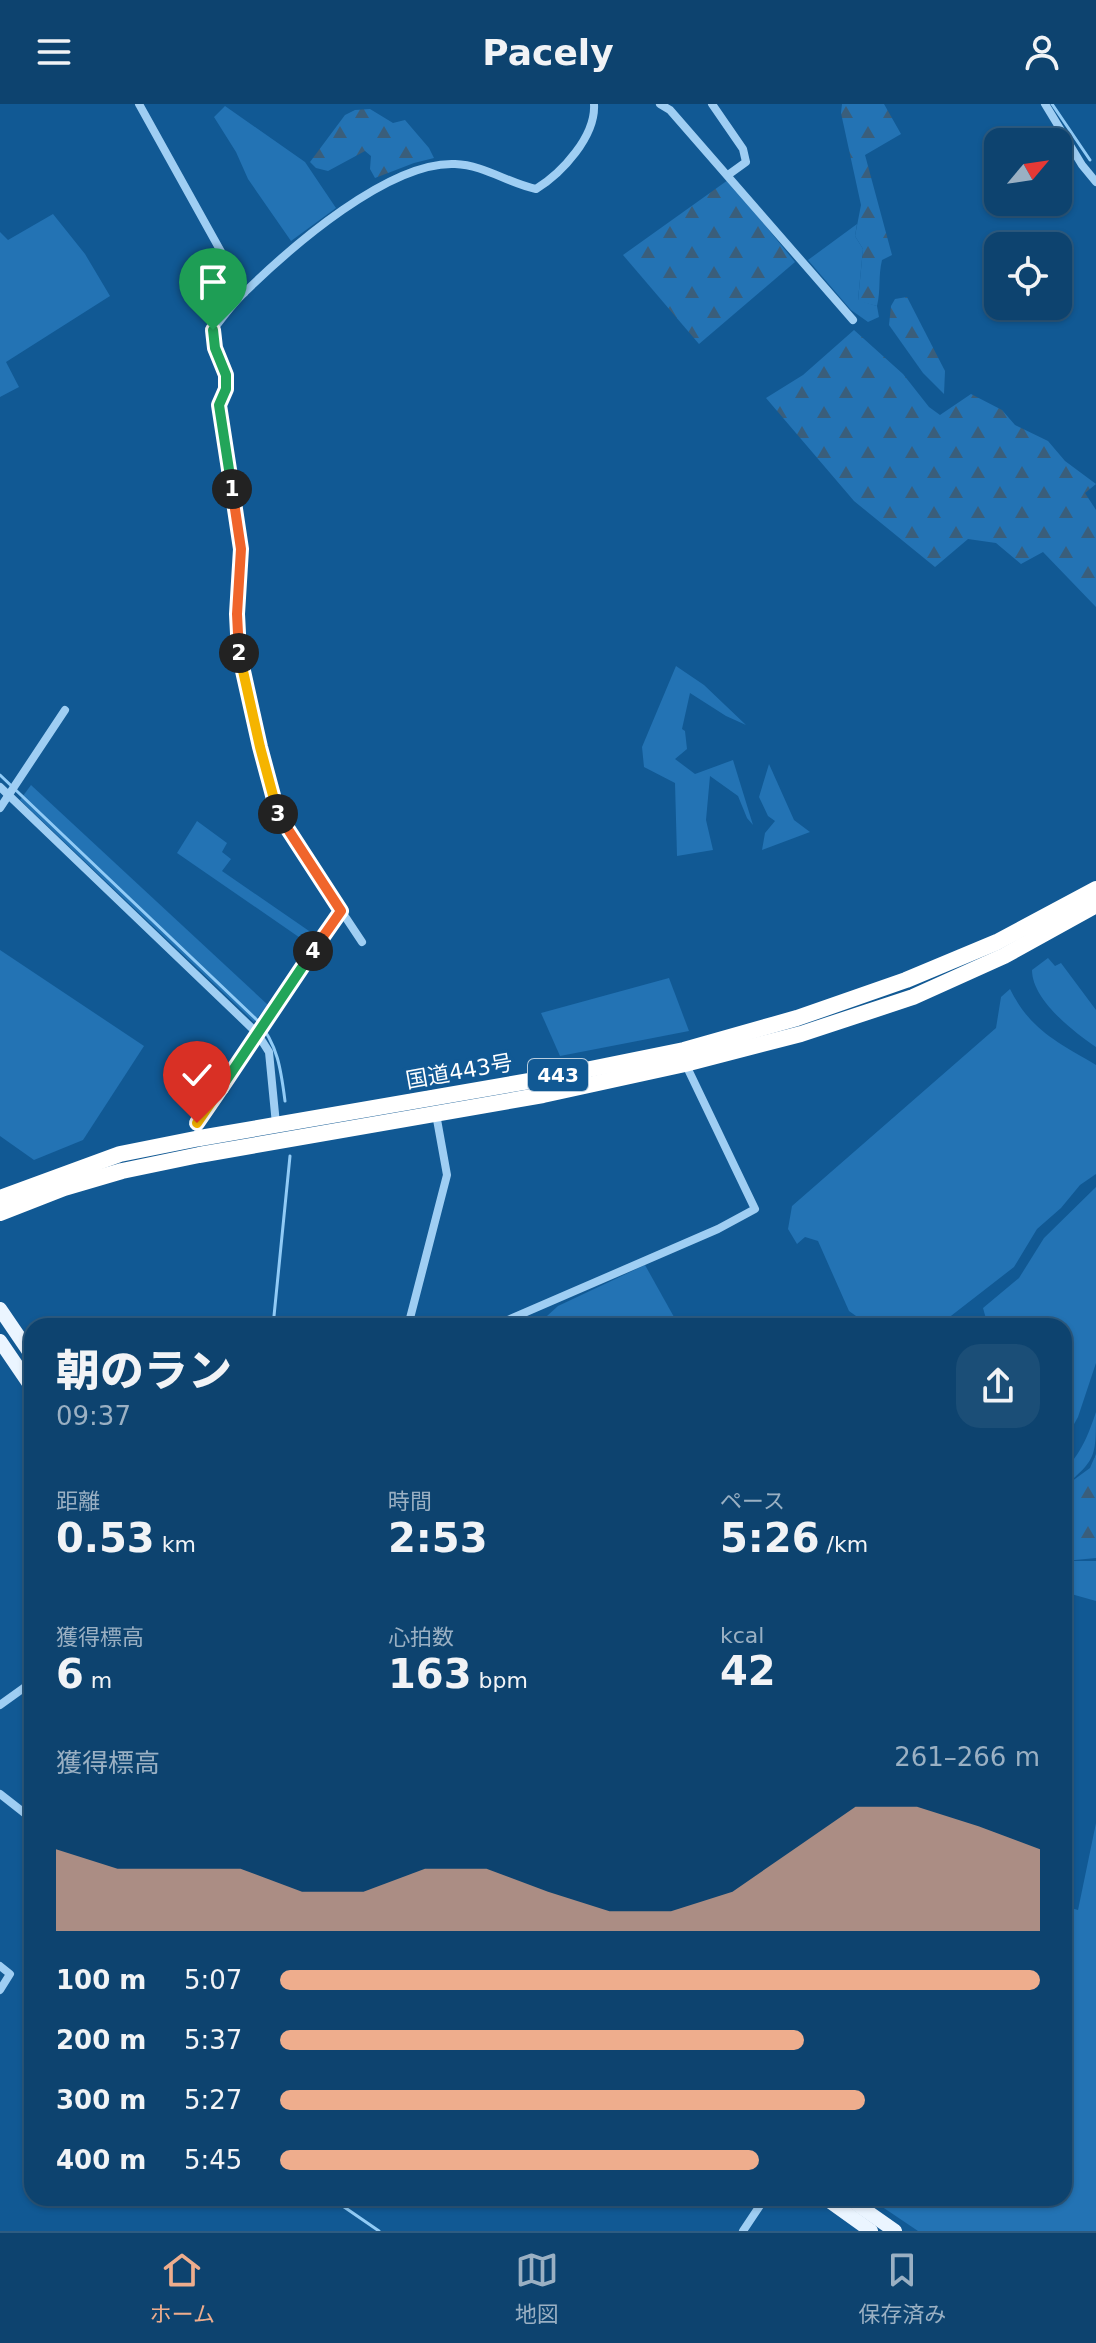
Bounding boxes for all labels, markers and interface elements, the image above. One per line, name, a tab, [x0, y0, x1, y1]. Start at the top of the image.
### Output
icon: menu	[32, 30, 76, 74]
icon: person	[1020, 30, 1064, 74]
text: Pacely	[482, 32, 614, 73]
north arrow	[984, 128, 1072, 216]
map controls	[984, 128, 1072, 320]
button: locate	[984, 232, 1072, 320]
pin	[179, 248, 247, 330]
icon: arrive	[191, 260, 235, 304]
pin: 1	[212, 469, 252, 509]
text: 1	[224, 476, 240, 501]
pin: 2	[219, 633, 259, 673]
text: 2	[231, 640, 247, 665]
pin: 3	[258, 794, 298, 834]
text: 3	[270, 801, 286, 826]
pin: 4	[293, 931, 333, 971]
text: 4	[305, 938, 321, 963]
pin	[163, 1041, 231, 1123]
street label: 国道443号	[404, 1050, 514, 1093]
icon: check	[175, 1053, 219, 1097]
road number: 443	[528, 1059, 588, 1091]
button: share	[956, 1344, 1040, 1428]
text: 朝のラン	[56, 1345, 232, 1396]
text: 09:37	[56, 1401, 131, 1431]
text: 距離	[56, 1489, 100, 1514]
text: 時間	[388, 1489, 432, 1514]
text: ペース	[720, 1489, 785, 1514]
text: 0.53	[56, 1515, 155, 1561]
text: 2:53	[388, 1515, 488, 1561]
text: 5:26	[720, 1515, 820, 1561]
text: km	[155, 1532, 196, 1557]
text: /km	[820, 1532, 868, 1557]
text: kcal	[720, 1623, 764, 1648]
text: 獲得標高	[56, 1625, 144, 1650]
text: 心拍数	[388, 1625, 454, 1650]
text: 42	[720, 1648, 776, 1694]
text: 6	[56, 1651, 84, 1697]
text: 163	[388, 1651, 472, 1697]
text: m	[84, 1668, 112, 1693]
text: bpm	[472, 1668, 528, 1693]
text: 261–266 m	[894, 1742, 1040, 1772]
text: 獲得標高	[56, 1748, 160, 1778]
text: 100 m	[56, 1965, 146, 1995]
text: 5:07	[184, 1965, 242, 1995]
text: 200 m	[56, 2025, 146, 2055]
text: 5:37	[184, 2025, 242, 2055]
text: 300 m	[56, 2085, 146, 2115]
text: 5:27	[184, 2085, 242, 2115]
text: 400 m	[56, 2145, 146, 2175]
text: 5:45	[184, 2145, 242, 2175]
tab: ホーム	[150, 2248, 215, 2328]
tab: 地図	[515, 2248, 559, 2328]
tab: 保存済み	[858, 2248, 946, 2328]

